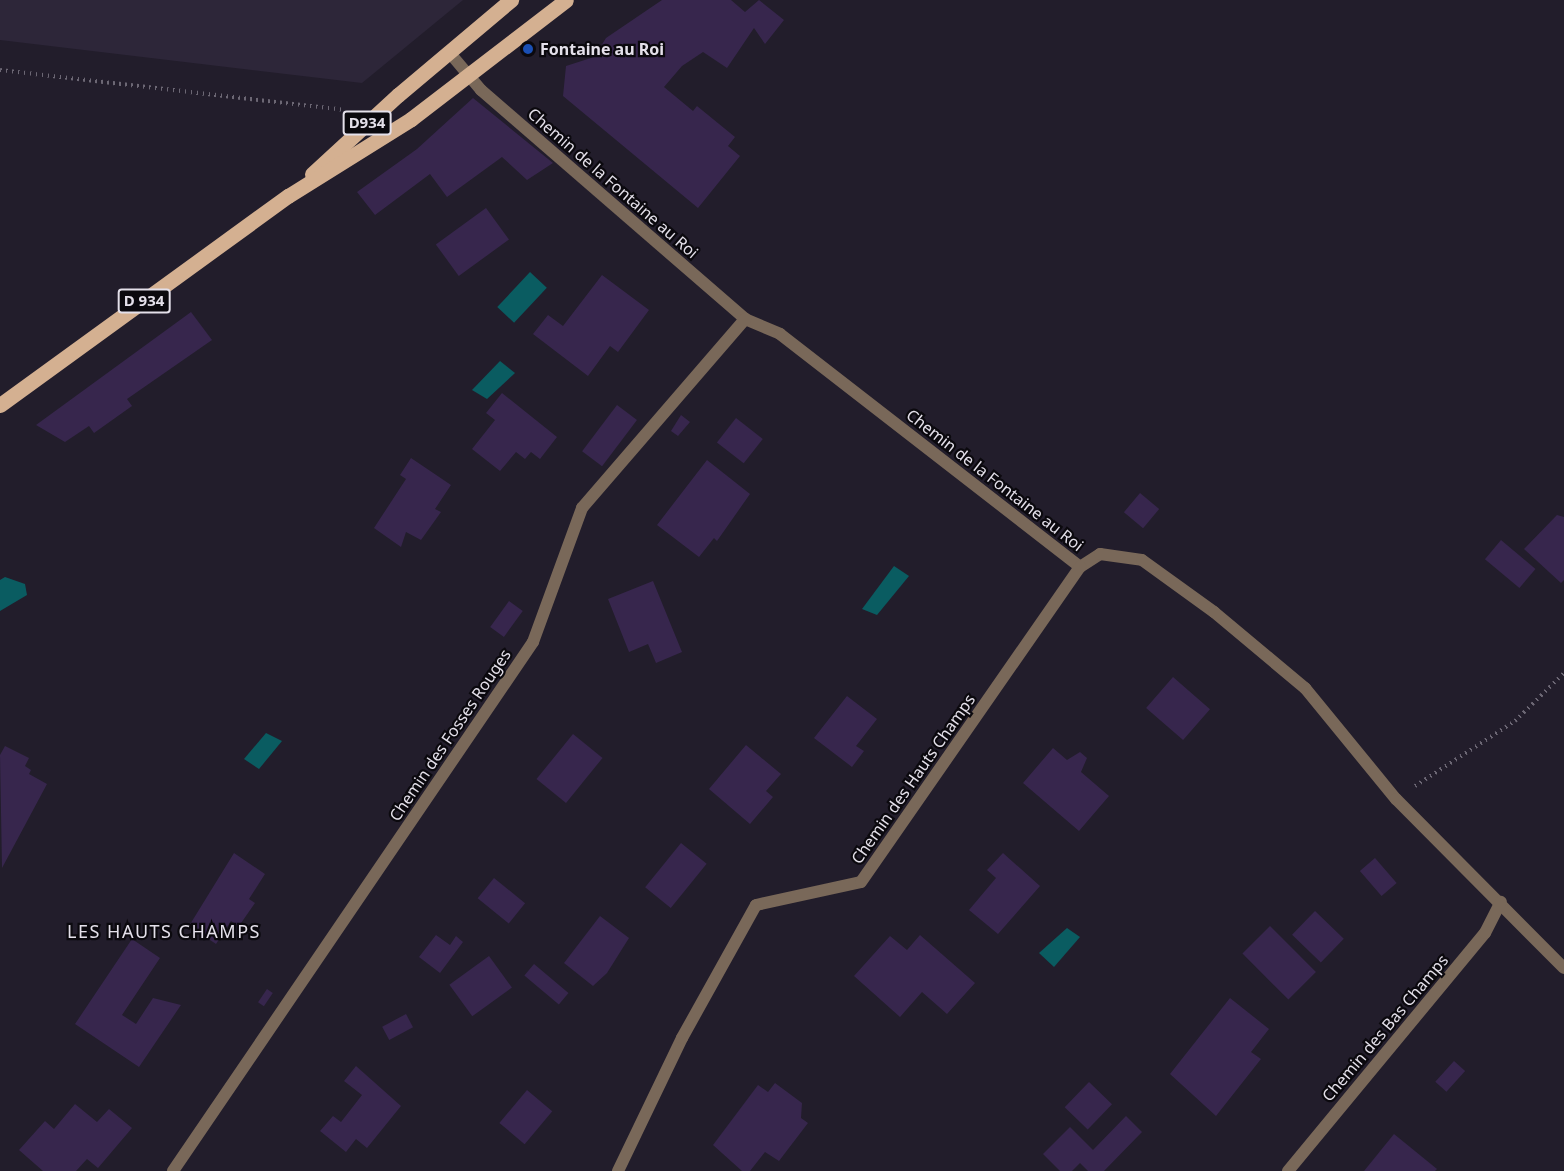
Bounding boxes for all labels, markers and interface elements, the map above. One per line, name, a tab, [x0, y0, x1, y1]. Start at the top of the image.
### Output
place label: Fontaine au Roi	[540, 39, 664, 59]
marker: Fontaine au Roi	[521, 42, 535, 56]
street label: Chemin de la Fontaine au Roi	[524, 104, 702, 262]
road number: D934	[342, 111, 392, 135]
road number: D 934	[117, 289, 171, 313]
street label: Chemin de la Fontaine au Roi	[903, 405, 1087, 555]
street label: Chemin des Fosses Rouges	[385, 645, 515, 825]
street label: Chemin des Hauts Champs	[847, 691, 979, 867]
district label: LES HAUTS CHAMPS	[67, 920, 261, 942]
street label: Chemin des Bas Champs	[1318, 951, 1452, 1105]

